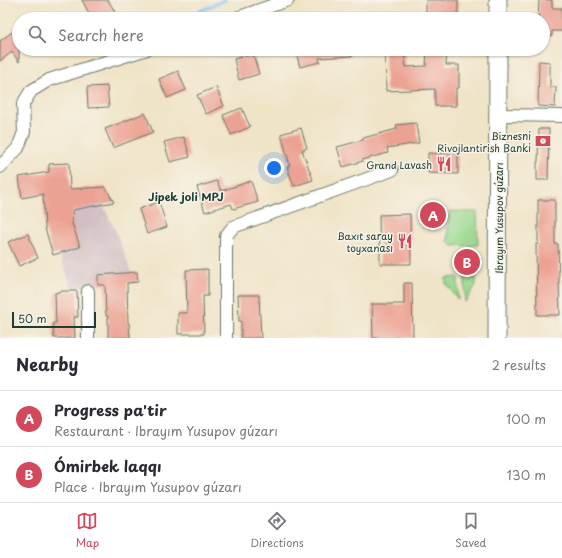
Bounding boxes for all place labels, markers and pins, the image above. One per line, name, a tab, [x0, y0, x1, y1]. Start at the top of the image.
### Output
place label: Biznesni Rivojlantirish Banki	[437, 128, 531, 155]
bank icon: Biznesni Rivojlantirish Banki	[534, 132, 552, 150]
restaurant icon: Grand Lavash	[435, 155, 453, 173]
place label: Grand Lavash	[366, 157, 432, 172]
pin: A	[420, 200, 446, 230]
place label: Baxıt saray toyxanası	[337, 228, 393, 256]
restaurant icon: Baxıt saray toyxanası	[396, 232, 414, 250]
pin: B	[454, 247, 480, 277]

